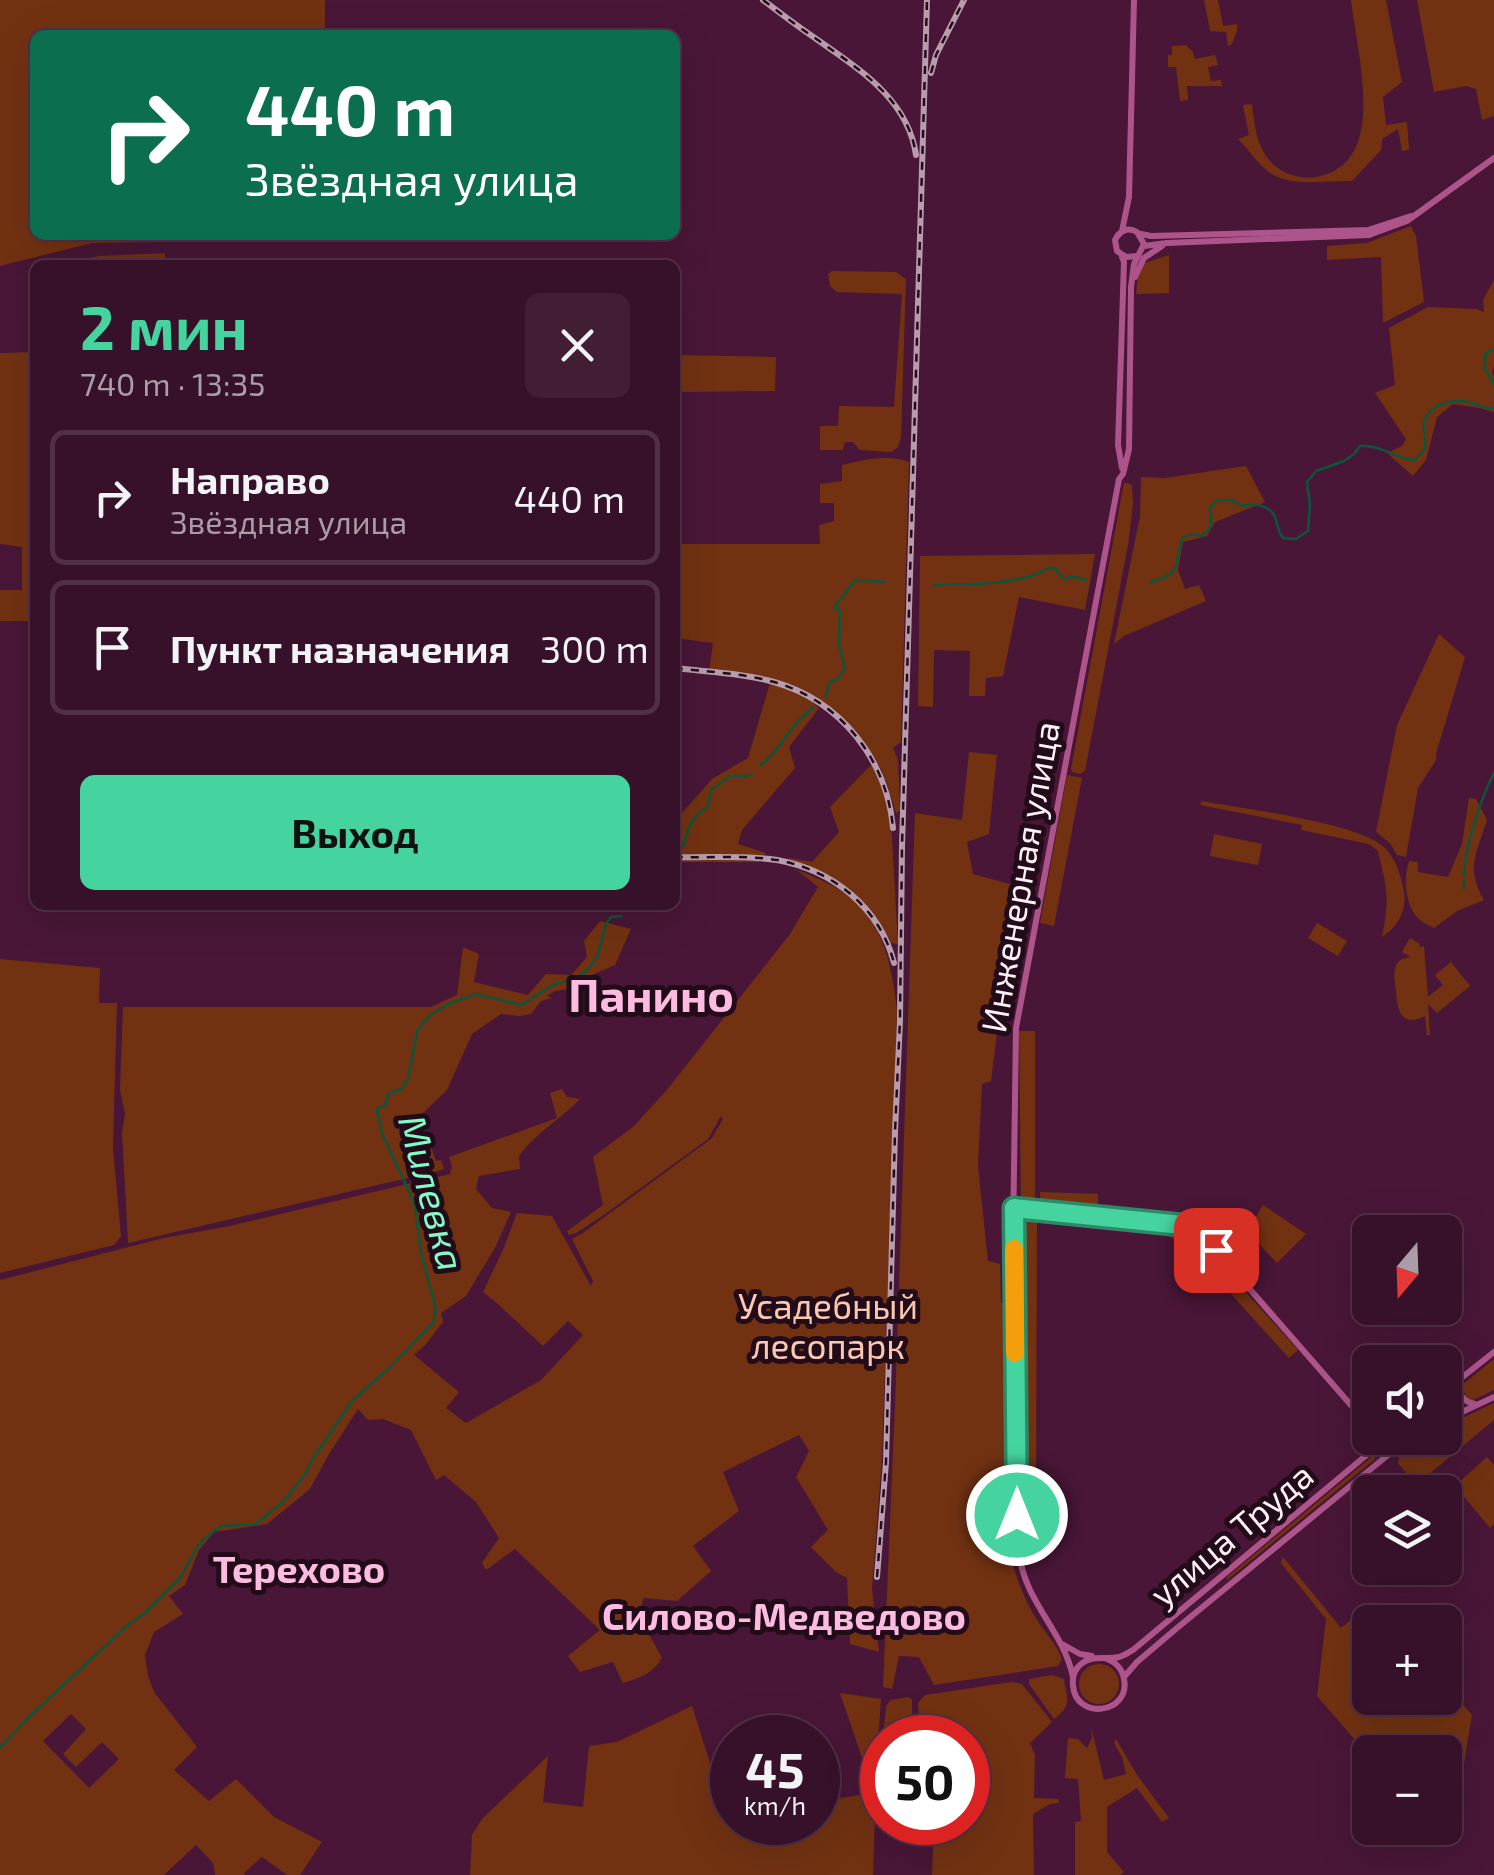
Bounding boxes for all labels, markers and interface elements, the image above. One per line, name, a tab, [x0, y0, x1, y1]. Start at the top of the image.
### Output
text: 440 m	[245, 66, 455, 150]
icon: right	[80, 70, 210, 200]
text: Звёздная улица	[245, 151, 579, 205]
text: 2 мин	[80, 290, 248, 362]
button: close	[525, 293, 630, 398]
text: 740 m · 13:35	[80, 364, 265, 402]
text: Направо	[170, 456, 330, 502]
icon: right	[85, 470, 140, 525]
text: 440 m	[514, 475, 625, 521]
text: Звёздная улица	[170, 502, 407, 540]
icon: arrive	[85, 620, 140, 675]
text: Пункт назначения	[170, 625, 510, 671]
text: 300 m	[540, 625, 649, 671]
street label: Инженерная улица	[971, 718, 1068, 1036]
button: Выход	[80, 775, 630, 890]
district label: Панино	[568, 967, 734, 1021]
water label: Милевка	[390, 1110, 476, 1275]
pin	[1174, 1208, 1259, 1293]
north arrow	[1352, 1215, 1462, 1325]
map controls	[1352, 1215, 1462, 1845]
icon: arrive	[1189, 1223, 1244, 1278]
park label: Усадебный лесопарк	[738, 1284, 918, 1366]
button: sound	[1352, 1345, 1462, 1455]
street label: улица Труда	[1141, 1453, 1322, 1615]
position arrow	[965, 1463, 1069, 1567]
button: layers	[1352, 1475, 1462, 1585]
district label: Терехово	[213, 1545, 385, 1591]
district label: Силово-Медведово	[602, 1592, 966, 1638]
button: +	[1352, 1605, 1462, 1715]
speed limit sign: 50	[860, 1715, 990, 1845]
button: −	[1352, 1735, 1462, 1845]
text: 45	[745, 1738, 805, 1798]
text: km/h	[744, 1790, 806, 1820]

